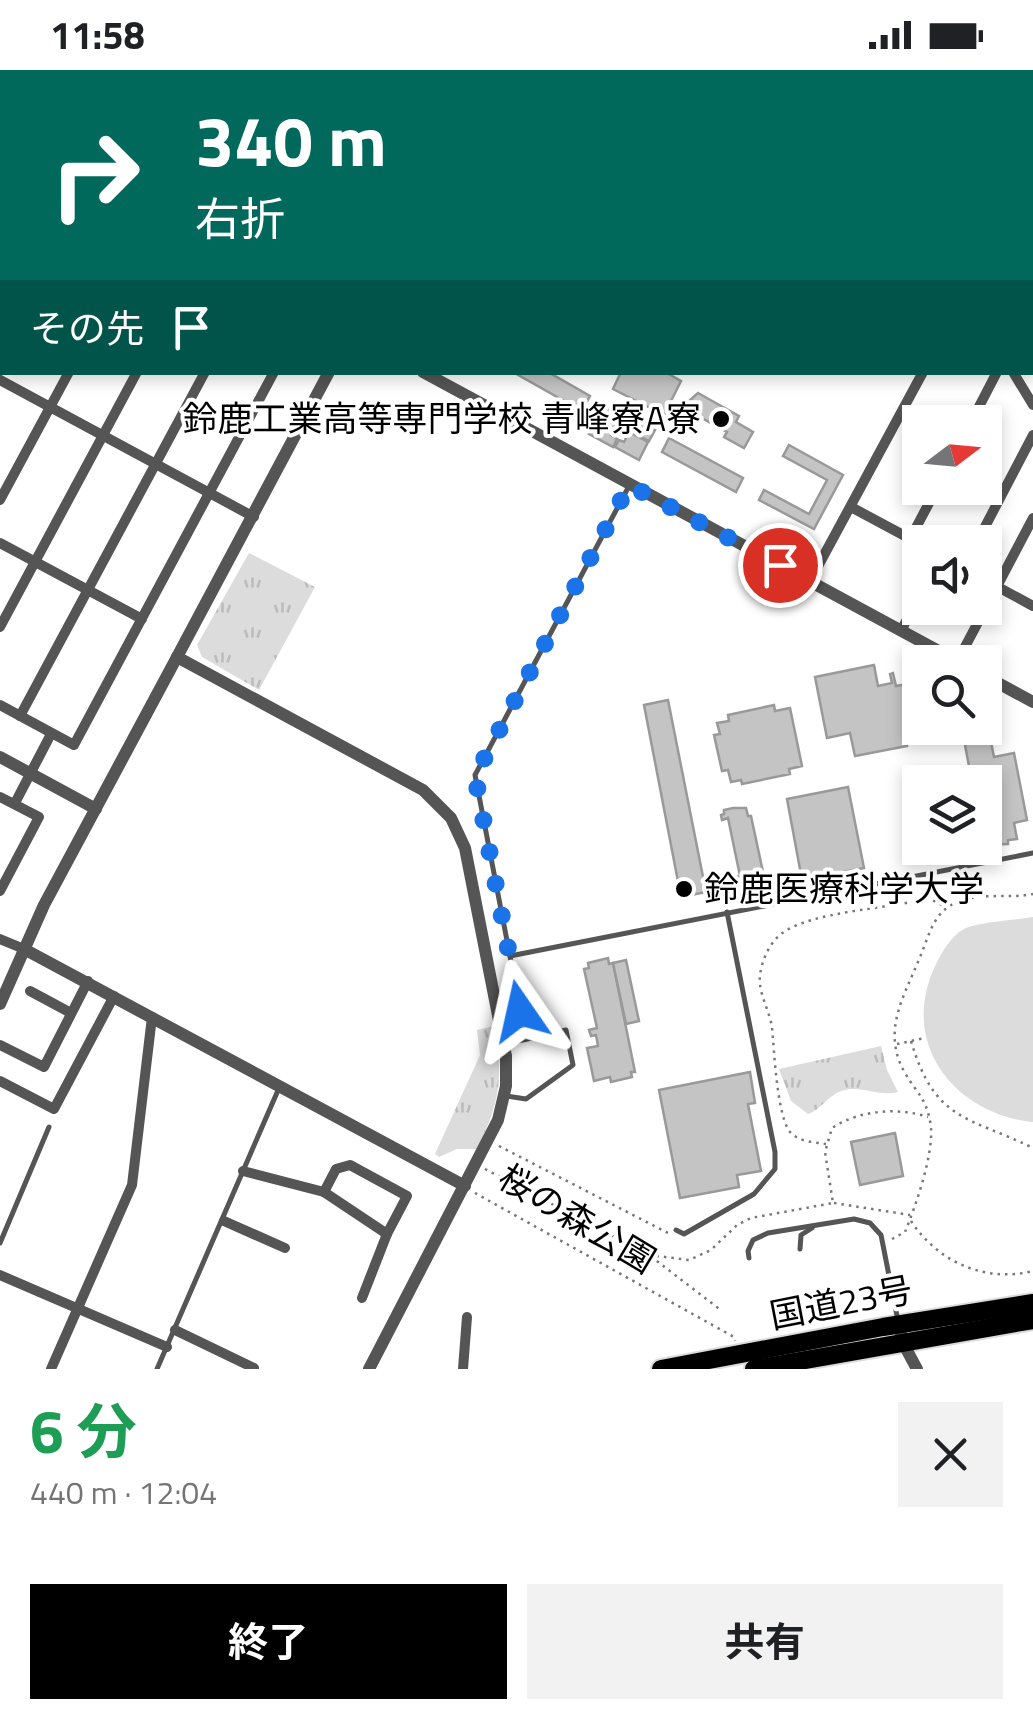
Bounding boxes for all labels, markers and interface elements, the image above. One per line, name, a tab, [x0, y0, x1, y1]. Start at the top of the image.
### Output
text: 11:58	[50, 6, 145, 64]
text: 340 m	[195, 87, 387, 193]
icon: right	[30, 110, 160, 240]
text: 右折	[195, 184, 285, 252]
text: その先	[30, 299, 144, 357]
icon: arrive	[164, 300, 219, 355]
place label: 鈴鹿工業高等専門学校 青峰寮A寮	[182, 391, 701, 445]
north arrow	[902, 405, 1002, 505]
map controls	[902, 405, 1002, 865]
marker: 鈴鹿工業高等専門学校 青峰寮A寮	[710, 408, 732, 430]
pin	[738, 523, 823, 608]
button: sound	[902, 525, 1002, 625]
icon: arrive	[753, 538, 808, 593]
button: search	[902, 645, 1002, 745]
button: layers	[902, 765, 1002, 865]
place label: 鈴鹿医療科学大学	[704, 861, 984, 915]
marker: 鈴鹿医療科学大学	[673, 878, 695, 900]
position arrow	[468, 959, 572, 1063]
street label: 桜の森公園	[489, 1150, 666, 1286]
street label: 国道23号	[765, 1262, 917, 1342]
text: 6 分	[30, 1385, 137, 1476]
button: close	[898, 1402, 1003, 1507]
text: 440 m · 12:04	[30, 1468, 217, 1516]
button: 終了	[30, 1584, 507, 1699]
button: 共有	[527, 1584, 1003, 1699]

